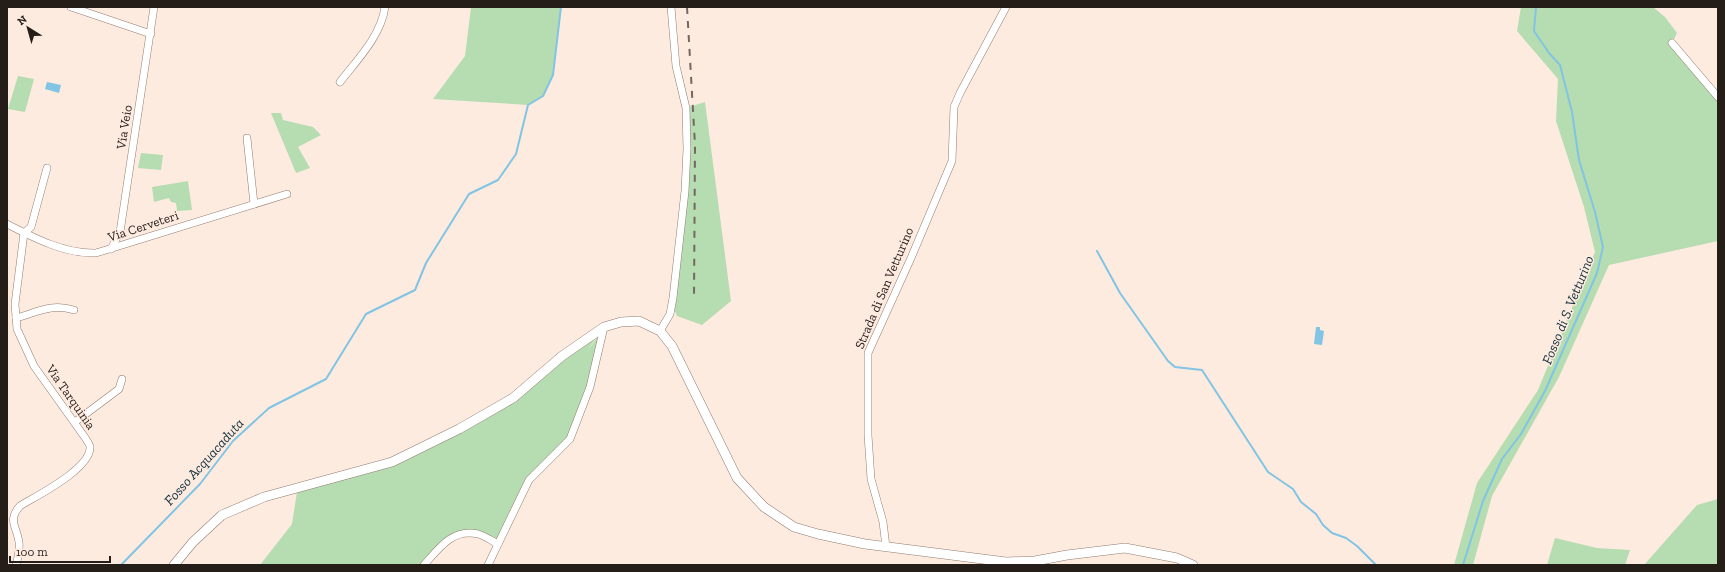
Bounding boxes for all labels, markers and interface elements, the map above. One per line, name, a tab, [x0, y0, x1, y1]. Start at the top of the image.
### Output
north arrow	[8, 8, 48, 48]
text: N	[15, 12, 30, 28]
street label: Via Veio	[113, 103, 135, 151]
street label: Via Cerveteri	[105, 207, 181, 245]
street label: Strada di San Vetturino	[852, 225, 917, 351]
water label: Fosso di S. Vetturino	[1538, 253, 1598, 367]
street label: Via Tarquinia	[43, 361, 99, 433]
water label: Fosso Acquacaduta	[161, 415, 247, 509]
scale bar	[10, 538, 110, 564]
text: 100 m	[16, 545, 48, 559]

